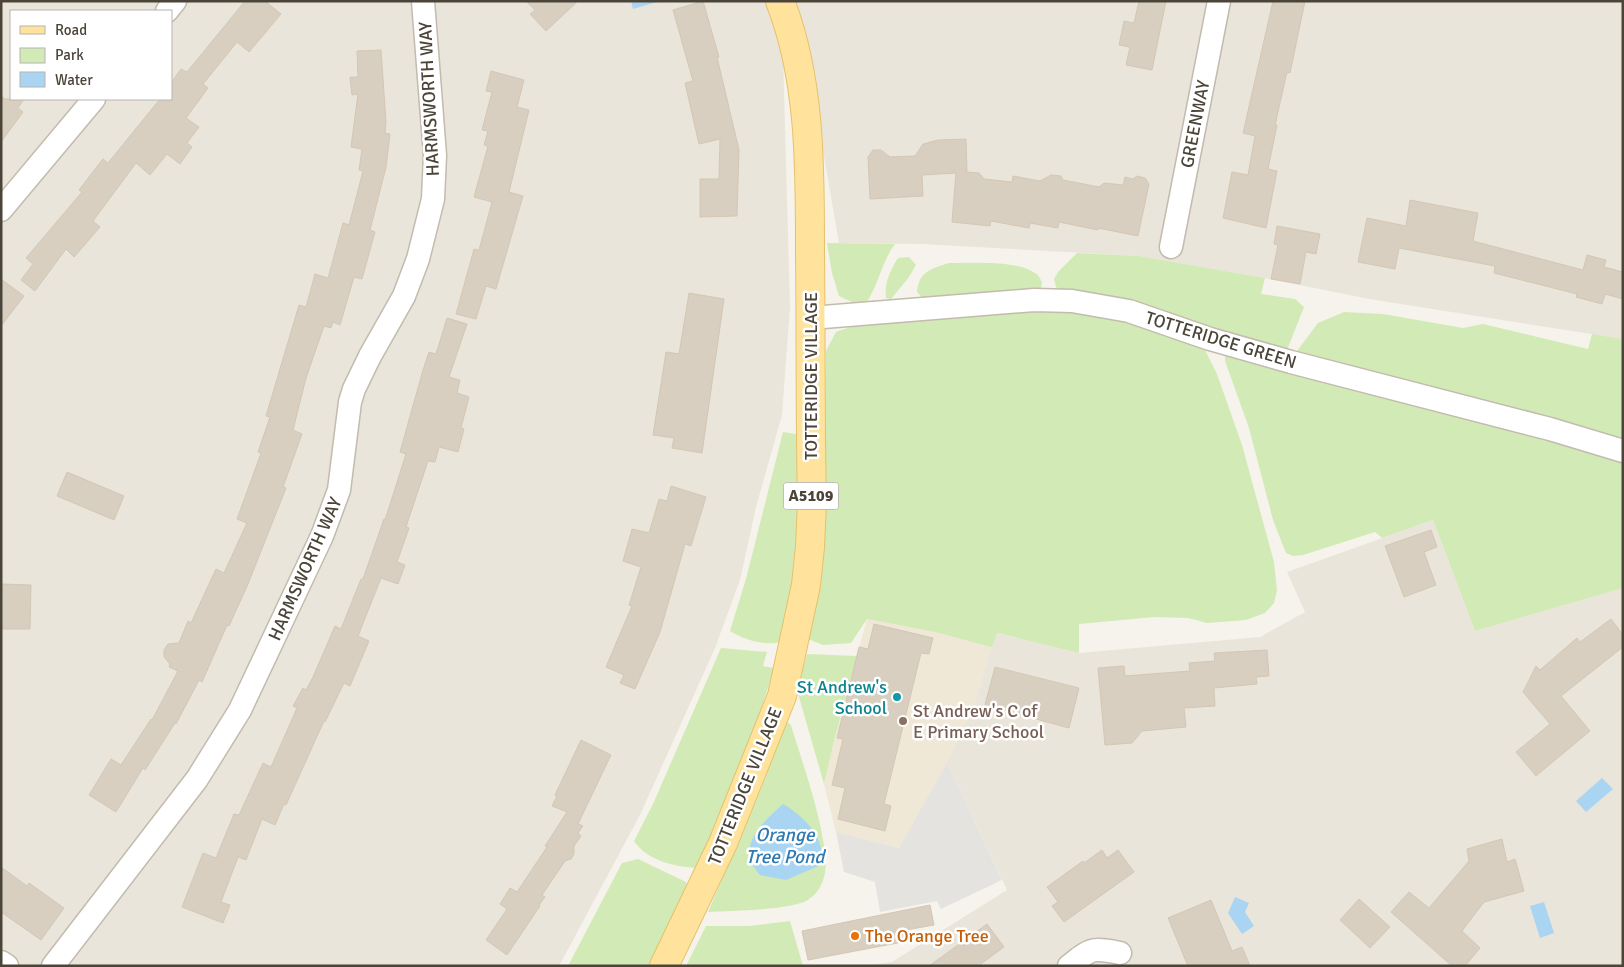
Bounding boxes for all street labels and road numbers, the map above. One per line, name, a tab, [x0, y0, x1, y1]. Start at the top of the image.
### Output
street label: HARMSWORTH WAY	[414, 21, 444, 177]
street label: GREENWAY	[1176, 78, 1214, 170]
street label: TOTTERIDGE VILLAGE	[800, 292, 822, 460]
street label: TOTTERIDGE GREEN	[1143, 307, 1299, 373]
road number: A5109	[784, 482, 838, 510]
street label: HARMSWORTH WAY	[264, 494, 346, 644]
street label: TOTTERIDGE VILLAGE	[703, 704, 787, 868]

